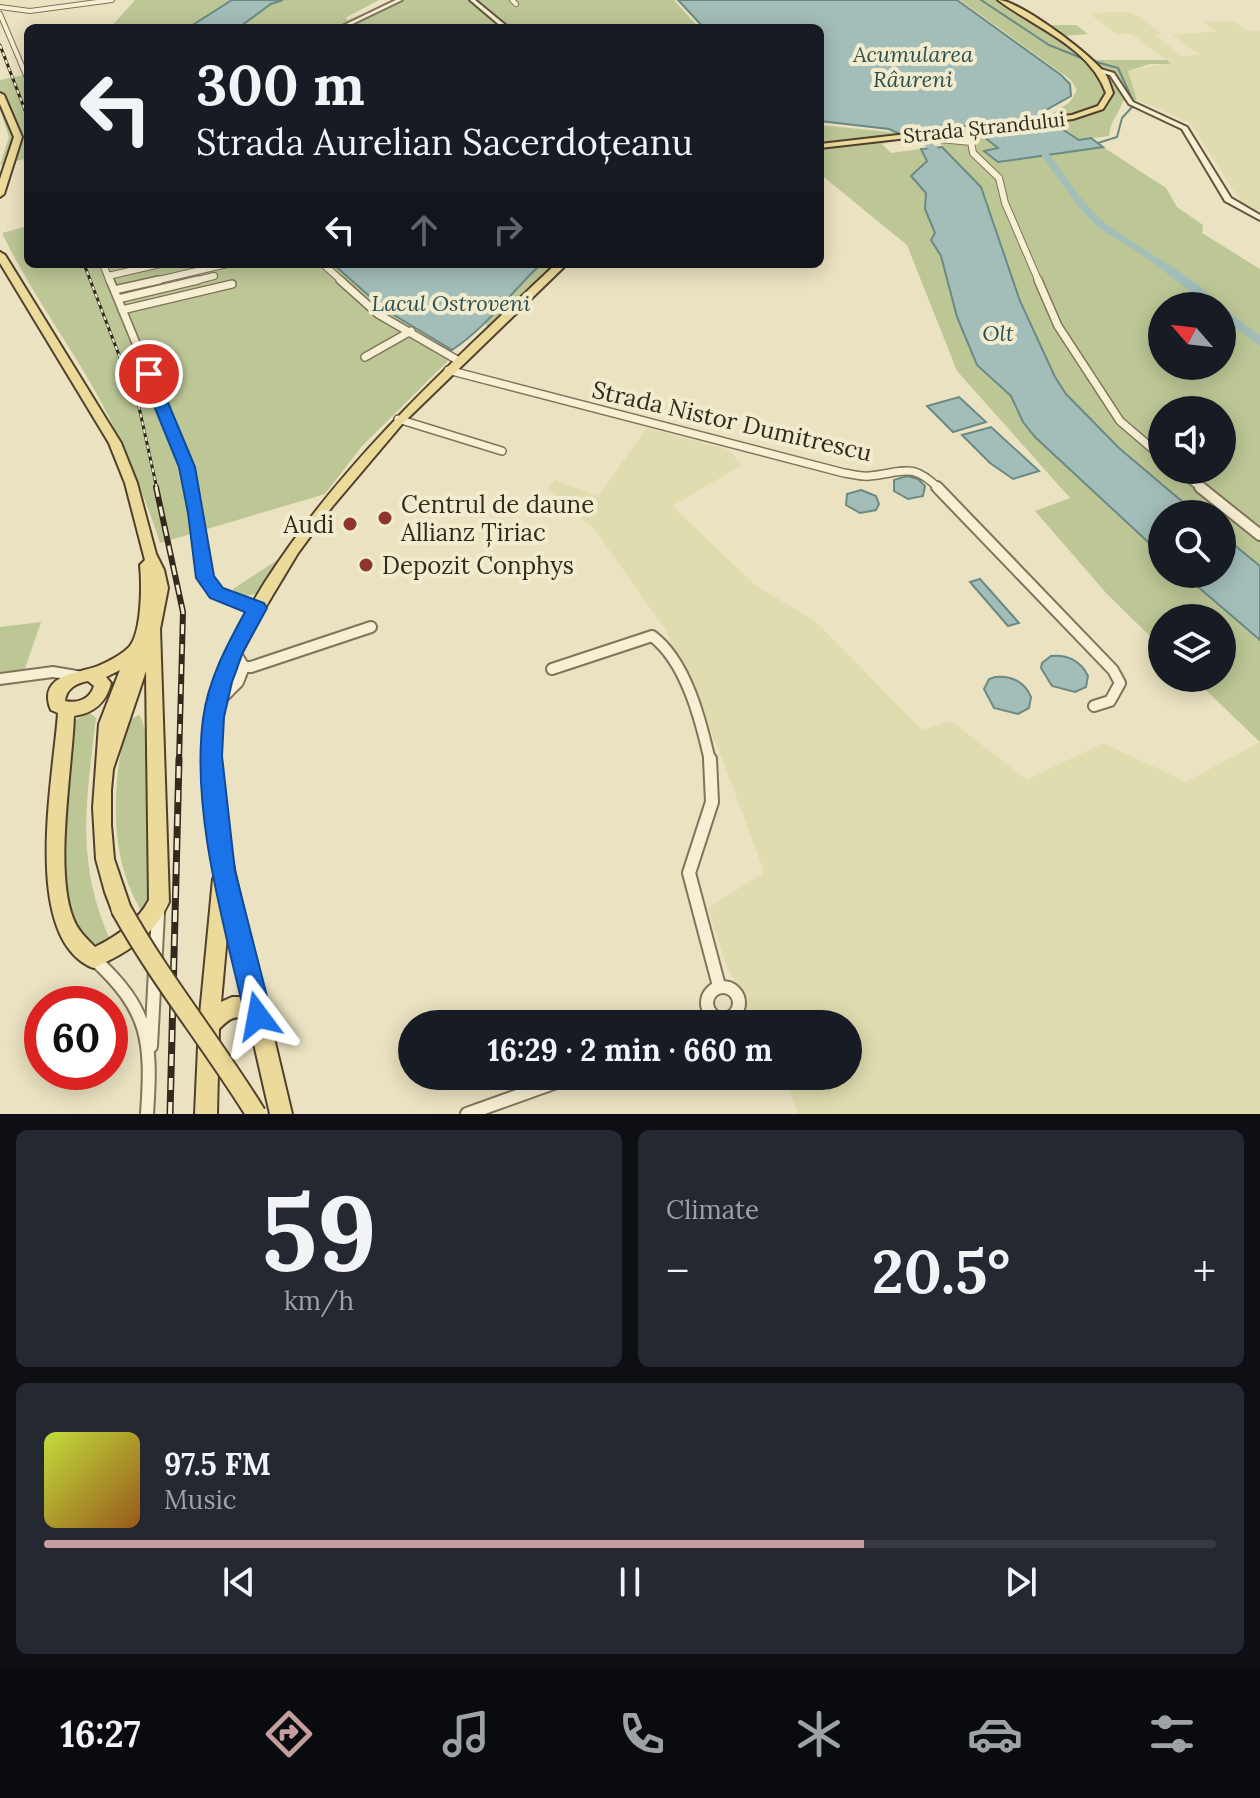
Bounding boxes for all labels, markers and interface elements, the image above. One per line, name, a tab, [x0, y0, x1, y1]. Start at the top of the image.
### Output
water label: Acumularea Râureni	[852, 40, 974, 93]
text: 300 m	[196, 49, 365, 120]
icon: left	[64, 56, 168, 160]
street label: Strada Ștrandului	[902, 106, 1066, 148]
text: Strada Aurelian Sacerdoțeanu	[196, 119, 693, 165]
icon: left	[318, 208, 362, 252]
icon: ahead	[402, 208, 446, 252]
icon: right	[486, 208, 530, 252]
water label: Lacul Ostroveni	[372, 289, 530, 317]
north arrow	[1148, 292, 1236, 380]
map controls	[1148, 292, 1236, 692]
water label: Olt	[982, 319, 1014, 347]
pin	[115, 340, 183, 408]
icon: arrive	[127, 352, 171, 396]
street label: Strada Nistor Dumitrescu	[589, 374, 875, 468]
button: sound	[1148, 396, 1236, 484]
place label: Centrul de daune Allianz Țiriac	[400, 489, 594, 548]
button: search	[1148, 500, 1236, 588]
place label: Audi	[283, 509, 334, 540]
marker: Centrul de daune Allianz Țiriac	[376, 509, 394, 527]
marker: Audi	[341, 515, 359, 533]
place label: Depozit Conphys	[382, 550, 574, 581]
marker: Depozit Conphys	[357, 556, 375, 574]
button: layers	[1148, 604, 1236, 692]
position arrow	[216, 974, 300, 1058]
speed limit sign: 60	[24, 986, 128, 1090]
text: 16:29 · 2 min · 660 m	[488, 1031, 772, 1069]
text: 59	[261, 1165, 377, 1298]
text: Climate	[666, 1193, 759, 1226]
text: 20.5°	[872, 1233, 1010, 1309]
text: −	[666, 1243, 689, 1299]
text: +	[1193, 1243, 1216, 1299]
text: km/h	[284, 1284, 354, 1317]
text: 97.5 FM	[164, 1445, 271, 1483]
text: Music	[164, 1483, 237, 1516]
icon: previous	[217, 1560, 261, 1604]
icon: pause	[608, 1560, 652, 1604]
icon: next	[999, 1560, 1043, 1604]
icon: directions	[261, 1706, 317, 1762]
icon: music	[438, 1706, 494, 1762]
icon: phone	[614, 1706, 670, 1762]
icon: climate	[791, 1706, 847, 1762]
icon: car	[967, 1706, 1023, 1762]
icon: filters	[1144, 1706, 1200, 1762]
text: 16:27	[60, 1711, 141, 1757]

